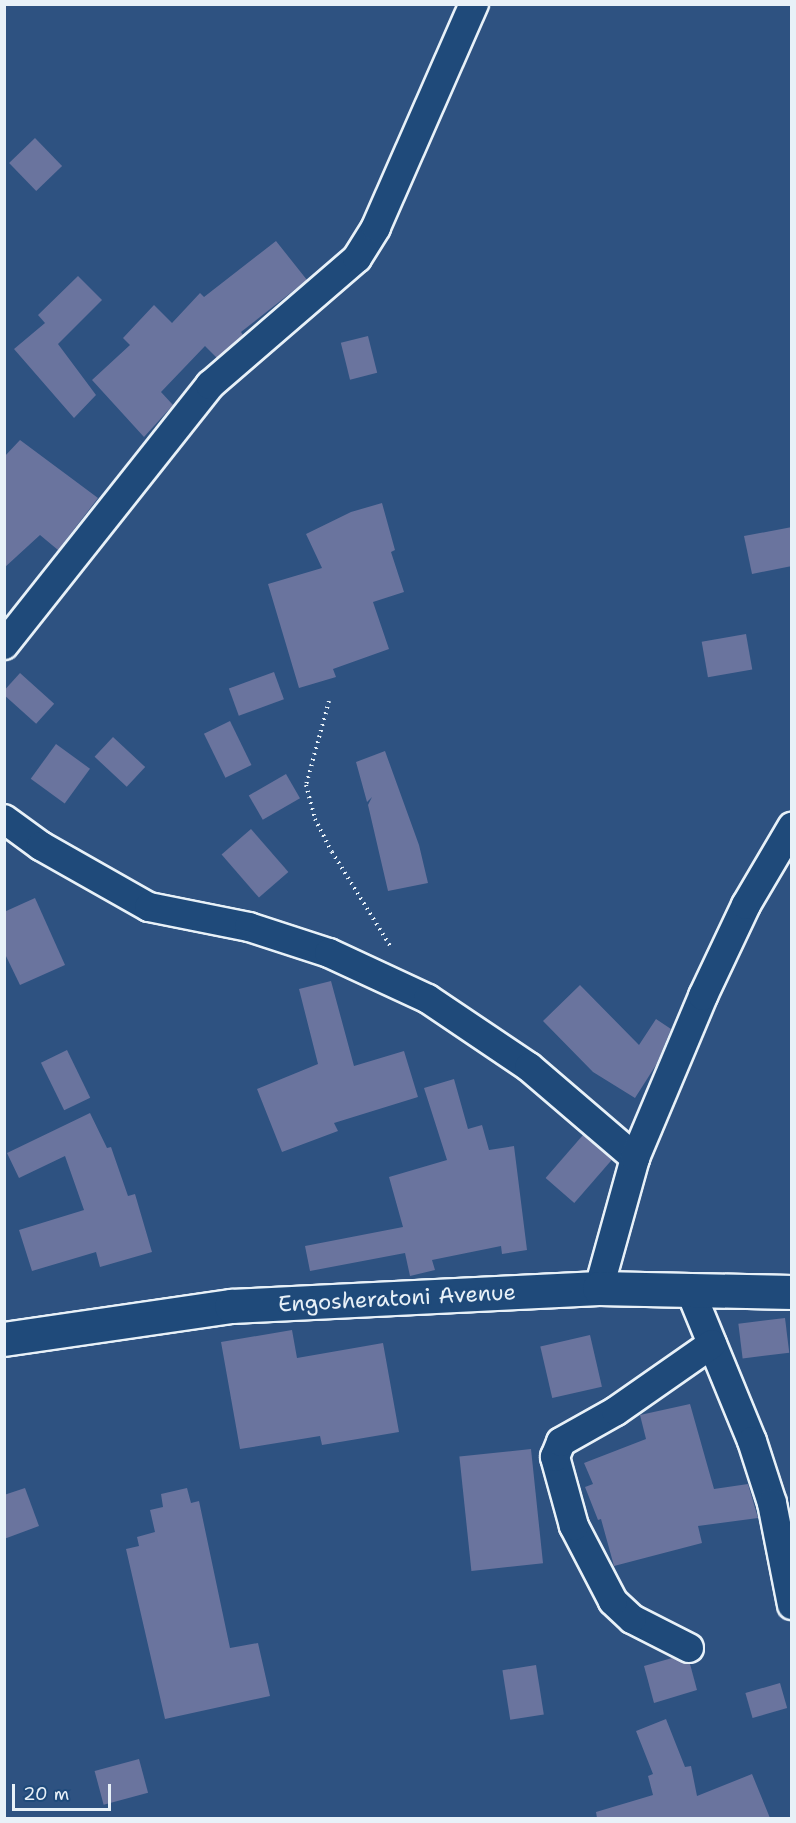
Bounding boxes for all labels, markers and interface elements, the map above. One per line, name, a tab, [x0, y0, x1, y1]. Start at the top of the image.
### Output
street label: Engosheratoni Avenue	[277, 1279, 517, 1317]
scale bar	[15, 1772, 114, 1810]
text: 20 m	[23, 1782, 69, 1806]

